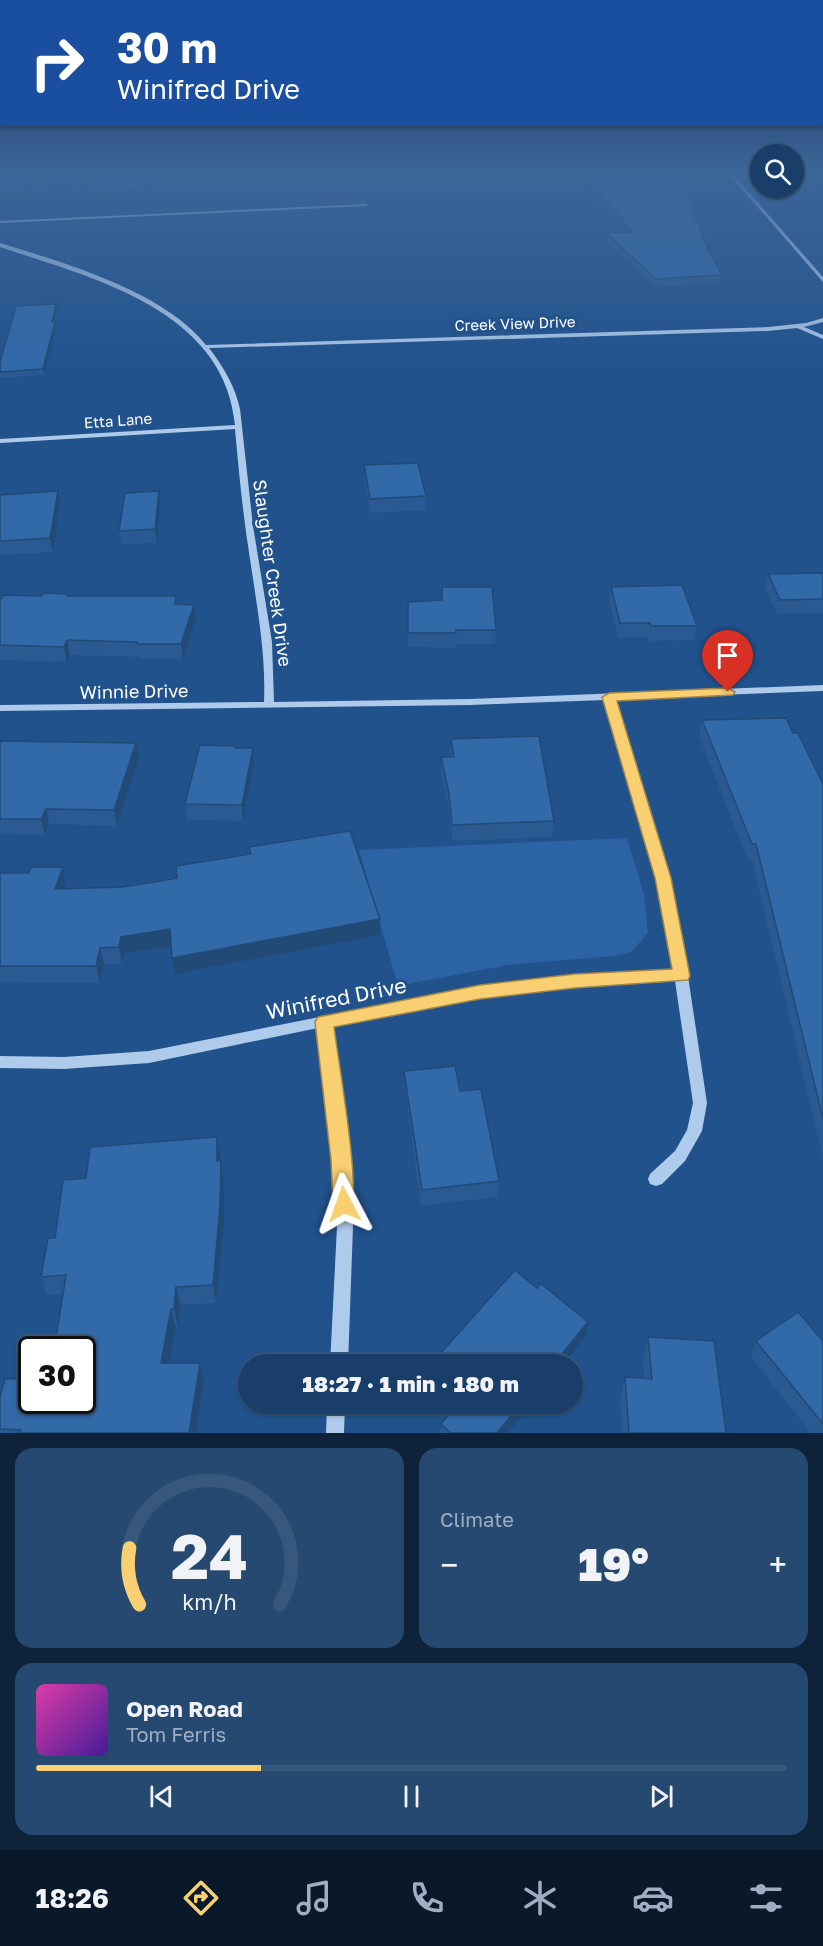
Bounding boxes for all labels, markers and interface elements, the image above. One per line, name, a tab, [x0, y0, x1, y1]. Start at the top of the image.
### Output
text: 30 m	[117, 22, 217, 72]
icon: right	[18, 24, 96, 102]
text: Winifred Drive	[117, 73, 300, 105]
map controls	[750, 144, 804, 198]
button: search	[750, 144, 804, 198]
street label: Creek View Drive	[454, 312, 576, 334]
street label: Etta Lane	[83, 409, 153, 431]
street label: Slaughter Creek Drive	[249, 478, 297, 668]
pin	[702, 630, 753, 692]
icon: arrive	[711, 639, 744, 672]
street label: Winnie Drive	[80, 679, 188, 703]
street label: Winifred Drive	[264, 972, 408, 1024]
position arrow	[312, 1172, 376, 1236]
speed limit sign: 30	[18, 1336, 96, 1414]
text: 18:27 · 1 min · 180 m	[302, 1370, 519, 1397]
text: Climate	[440, 1507, 514, 1531]
text: 24	[171, 1518, 248, 1593]
text: 19°	[578, 1537, 649, 1591]
text: −	[440, 1545, 458, 1584]
text: +	[769, 1545, 787, 1584]
text: km/h	[182, 1589, 237, 1615]
text: Open Road	[126, 1695, 243, 1722]
text: Tom Ferris	[126, 1722, 226, 1746]
icon: previous	[145, 1780, 178, 1813]
icon: pause	[395, 1780, 428, 1813]
icon: next	[645, 1780, 678, 1813]
icon: directions	[180, 1877, 222, 1919]
icon: music	[293, 1877, 335, 1919]
icon: phone	[406, 1877, 448, 1919]
icon: climate	[519, 1877, 561, 1919]
icon: car	[632, 1877, 674, 1919]
icon: filters	[745, 1877, 787, 1919]
text: 18:26	[36, 1882, 109, 1914]

